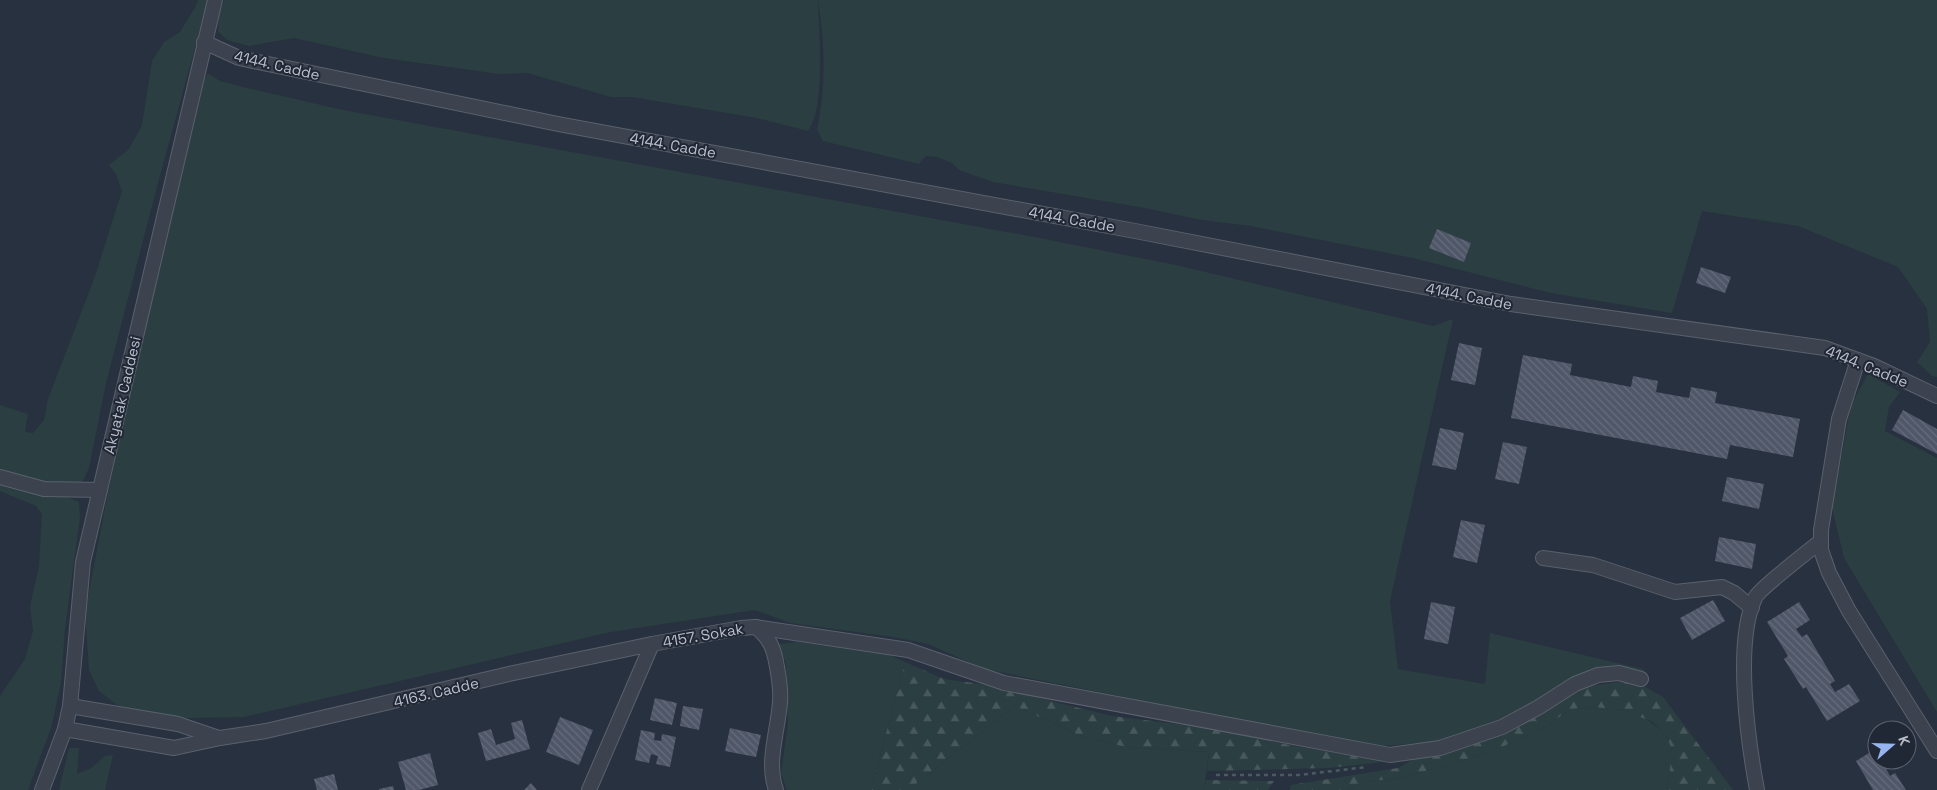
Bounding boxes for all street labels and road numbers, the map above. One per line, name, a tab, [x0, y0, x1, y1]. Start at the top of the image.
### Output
street label: 4144. Cadde	[232, 46, 322, 84]
street label: 4144. Cadde	[628, 128, 718, 162]
street label: 4144. Cadde	[1027, 202, 1117, 236]
street label: 4144. Cadde	[1424, 278, 1514, 314]
street label: Akyatak Caddesi	[99, 334, 145, 456]
street label: 4144. Cadde	[1823, 341, 1911, 391]
street label: 4157. Sokak	[661, 619, 745, 651]
street label: 4163. Cadde	[392, 673, 481, 711]

